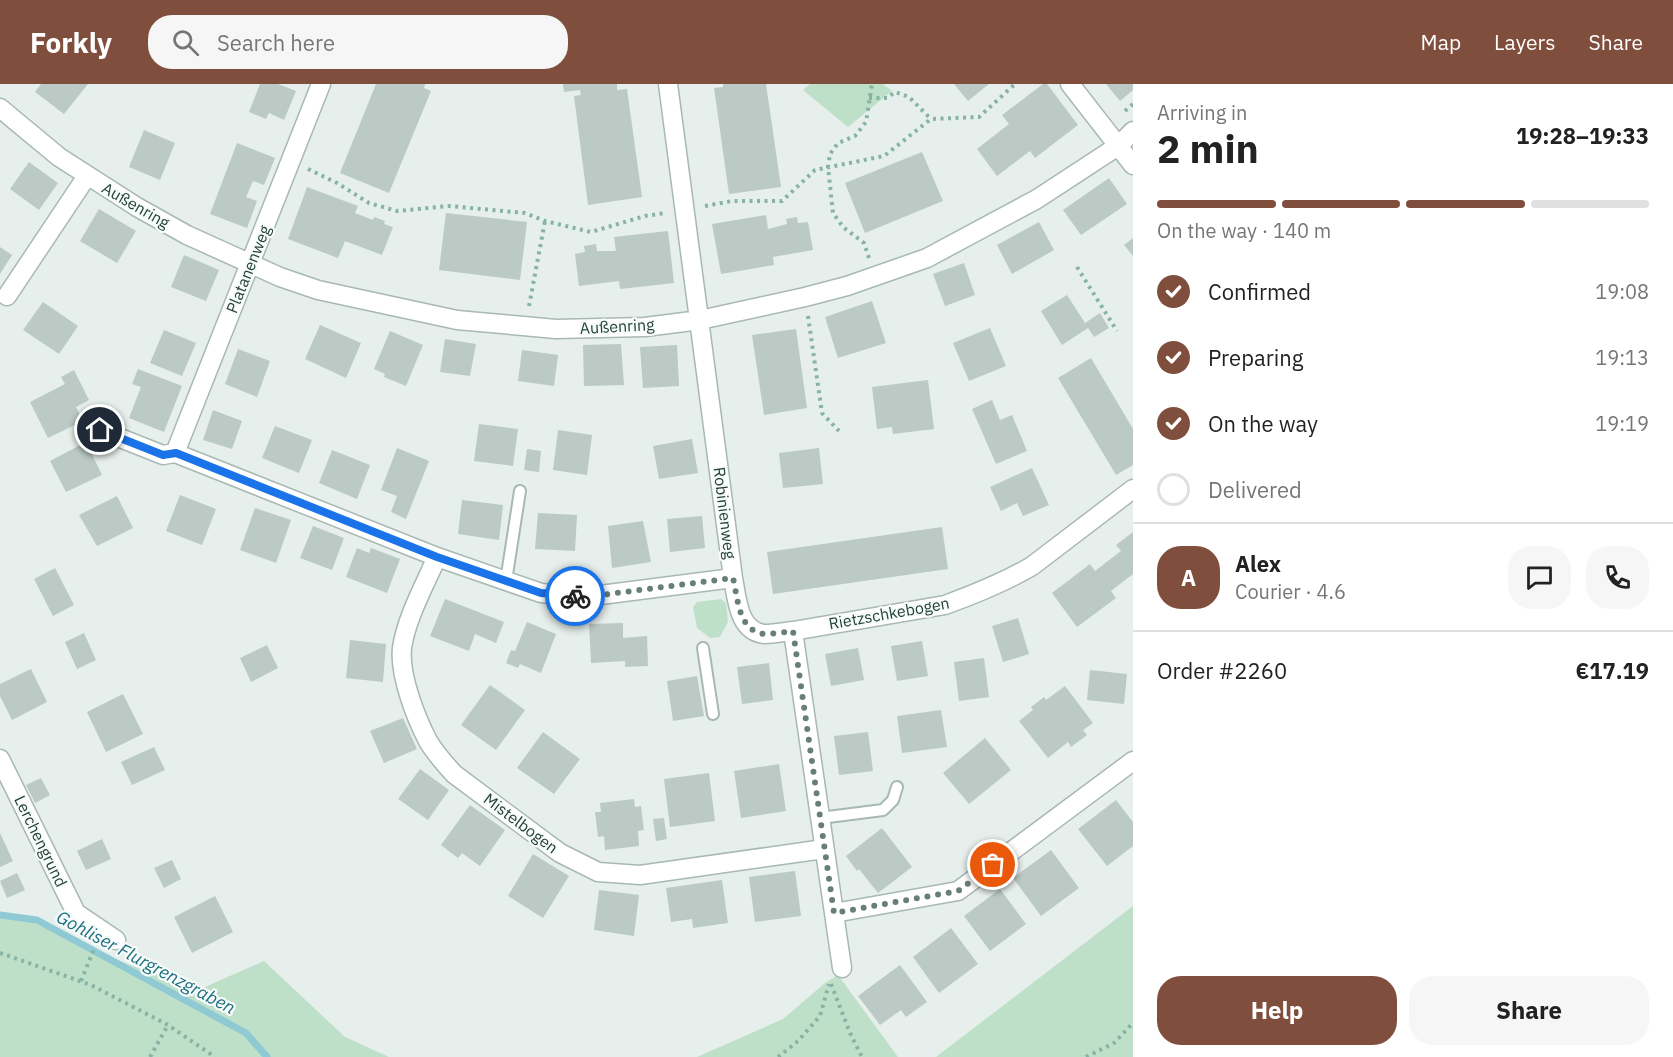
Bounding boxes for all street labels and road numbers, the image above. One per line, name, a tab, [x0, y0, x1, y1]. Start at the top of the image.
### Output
street label: Außenring	[99, 178, 174, 233]
street label: Platanenweg	[221, 222, 275, 316]
street label: Außenring	[579, 314, 655, 338]
street label: Robinienweg	[709, 466, 741, 561]
street label: Rietzschkebogen	[827, 593, 951, 633]
street label: Mistelbogen	[480, 789, 562, 857]
street label: Lerchengrund	[10, 792, 72, 890]

